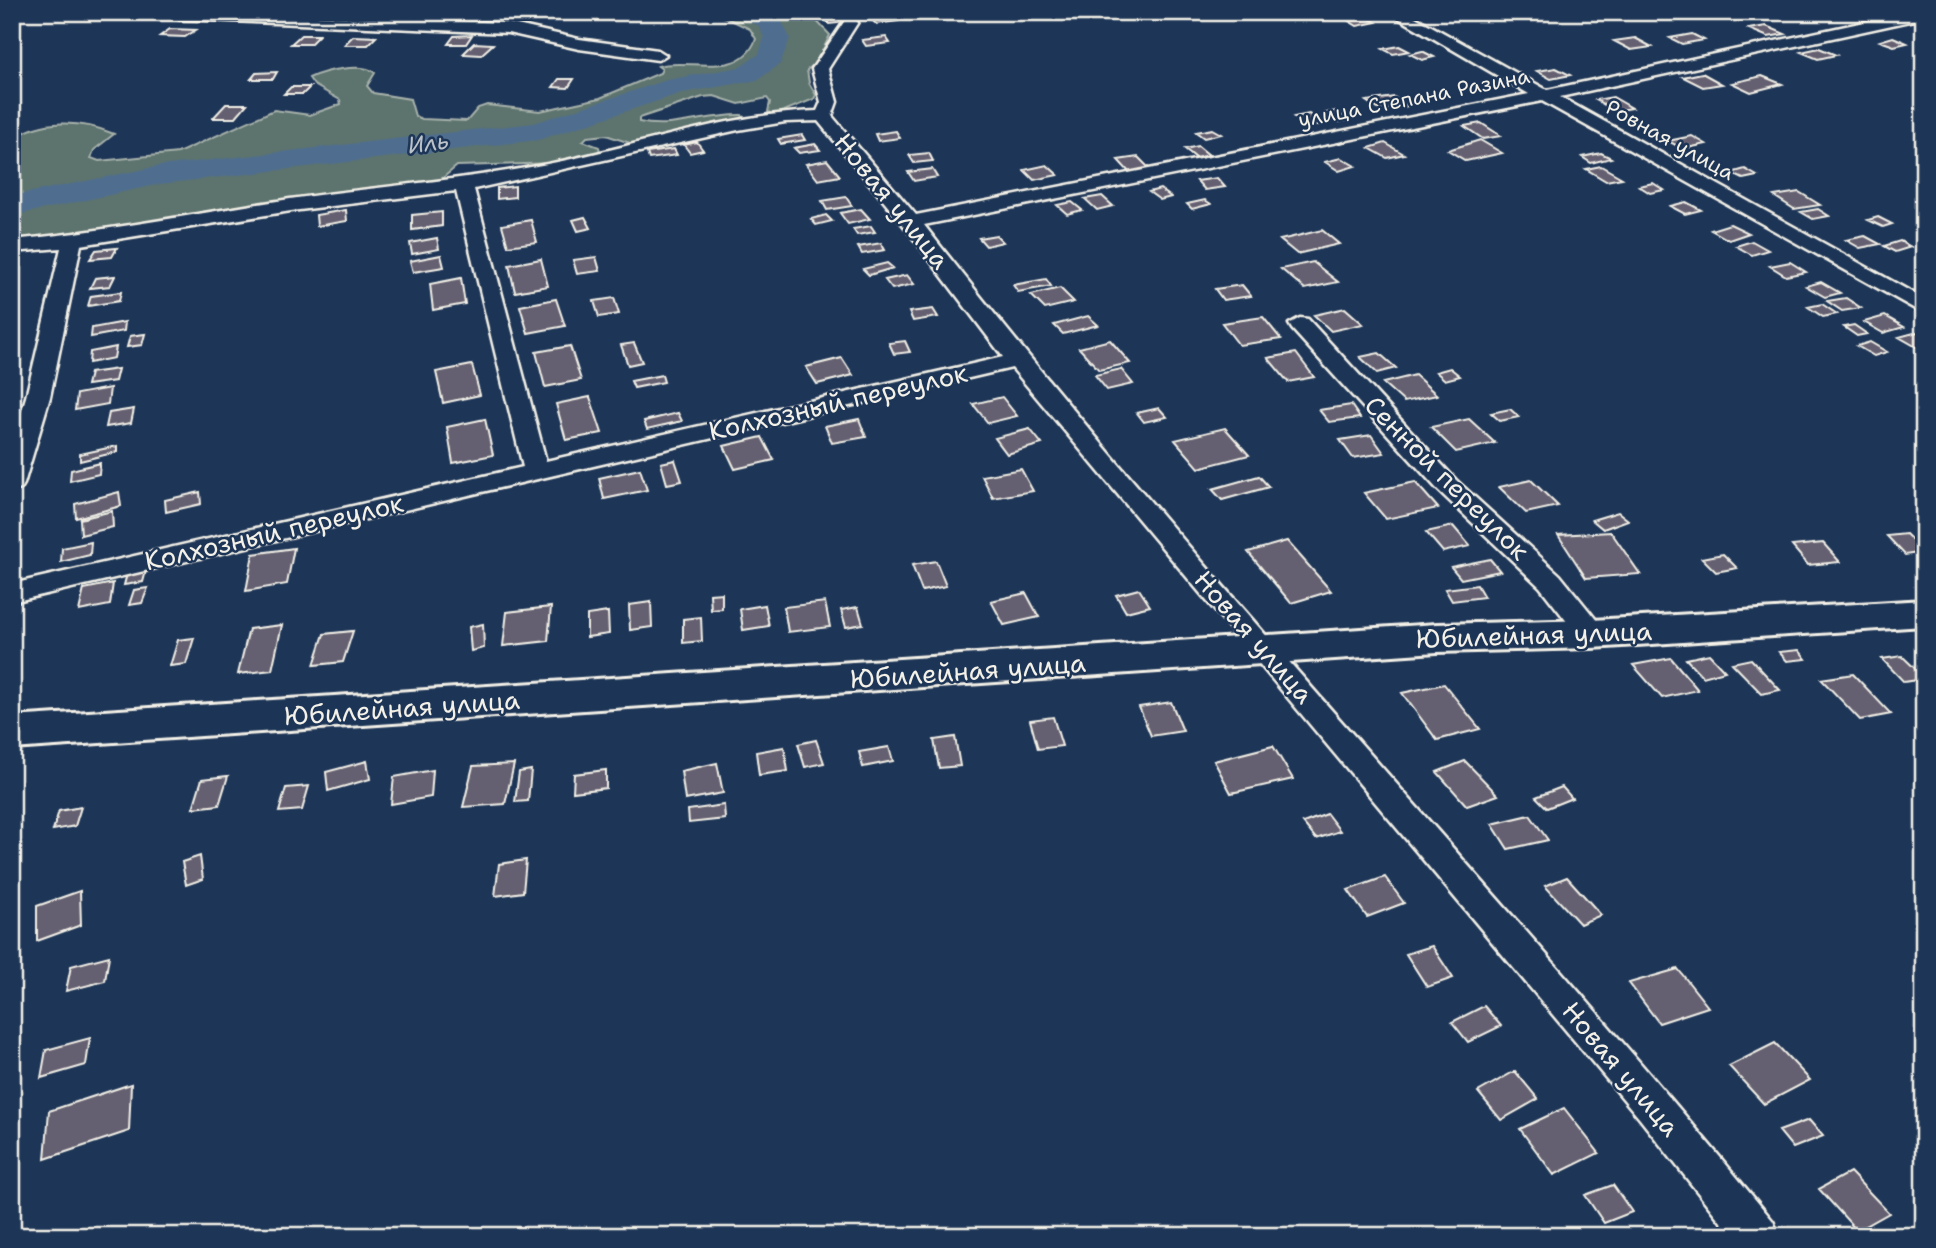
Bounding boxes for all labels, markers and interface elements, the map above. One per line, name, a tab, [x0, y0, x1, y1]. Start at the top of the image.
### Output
street label: улица Степана Разина	[1296, 62, 1532, 134]
street label: Ровная улица	[1601, 93, 1739, 187]
street label: Новая улица	[827, 125, 958, 276]
water label: Иль	[406, 126, 450, 160]
street label: Колхозный переулок	[705, 355, 971, 448]
street label: Сенной переулок	[1357, 388, 1537, 568]
street label: Колхозный переулок	[141, 485, 407, 578]
street label: Новая улица	[1187, 563, 1322, 711]
street label: Юбилейная улица	[1415, 613, 1653, 656]
street label: Юбилейная улица	[849, 645, 1087, 696]
street label: Юбилейная улица	[283, 682, 521, 733]
street label: Новая улица	[1555, 994, 1688, 1144]

